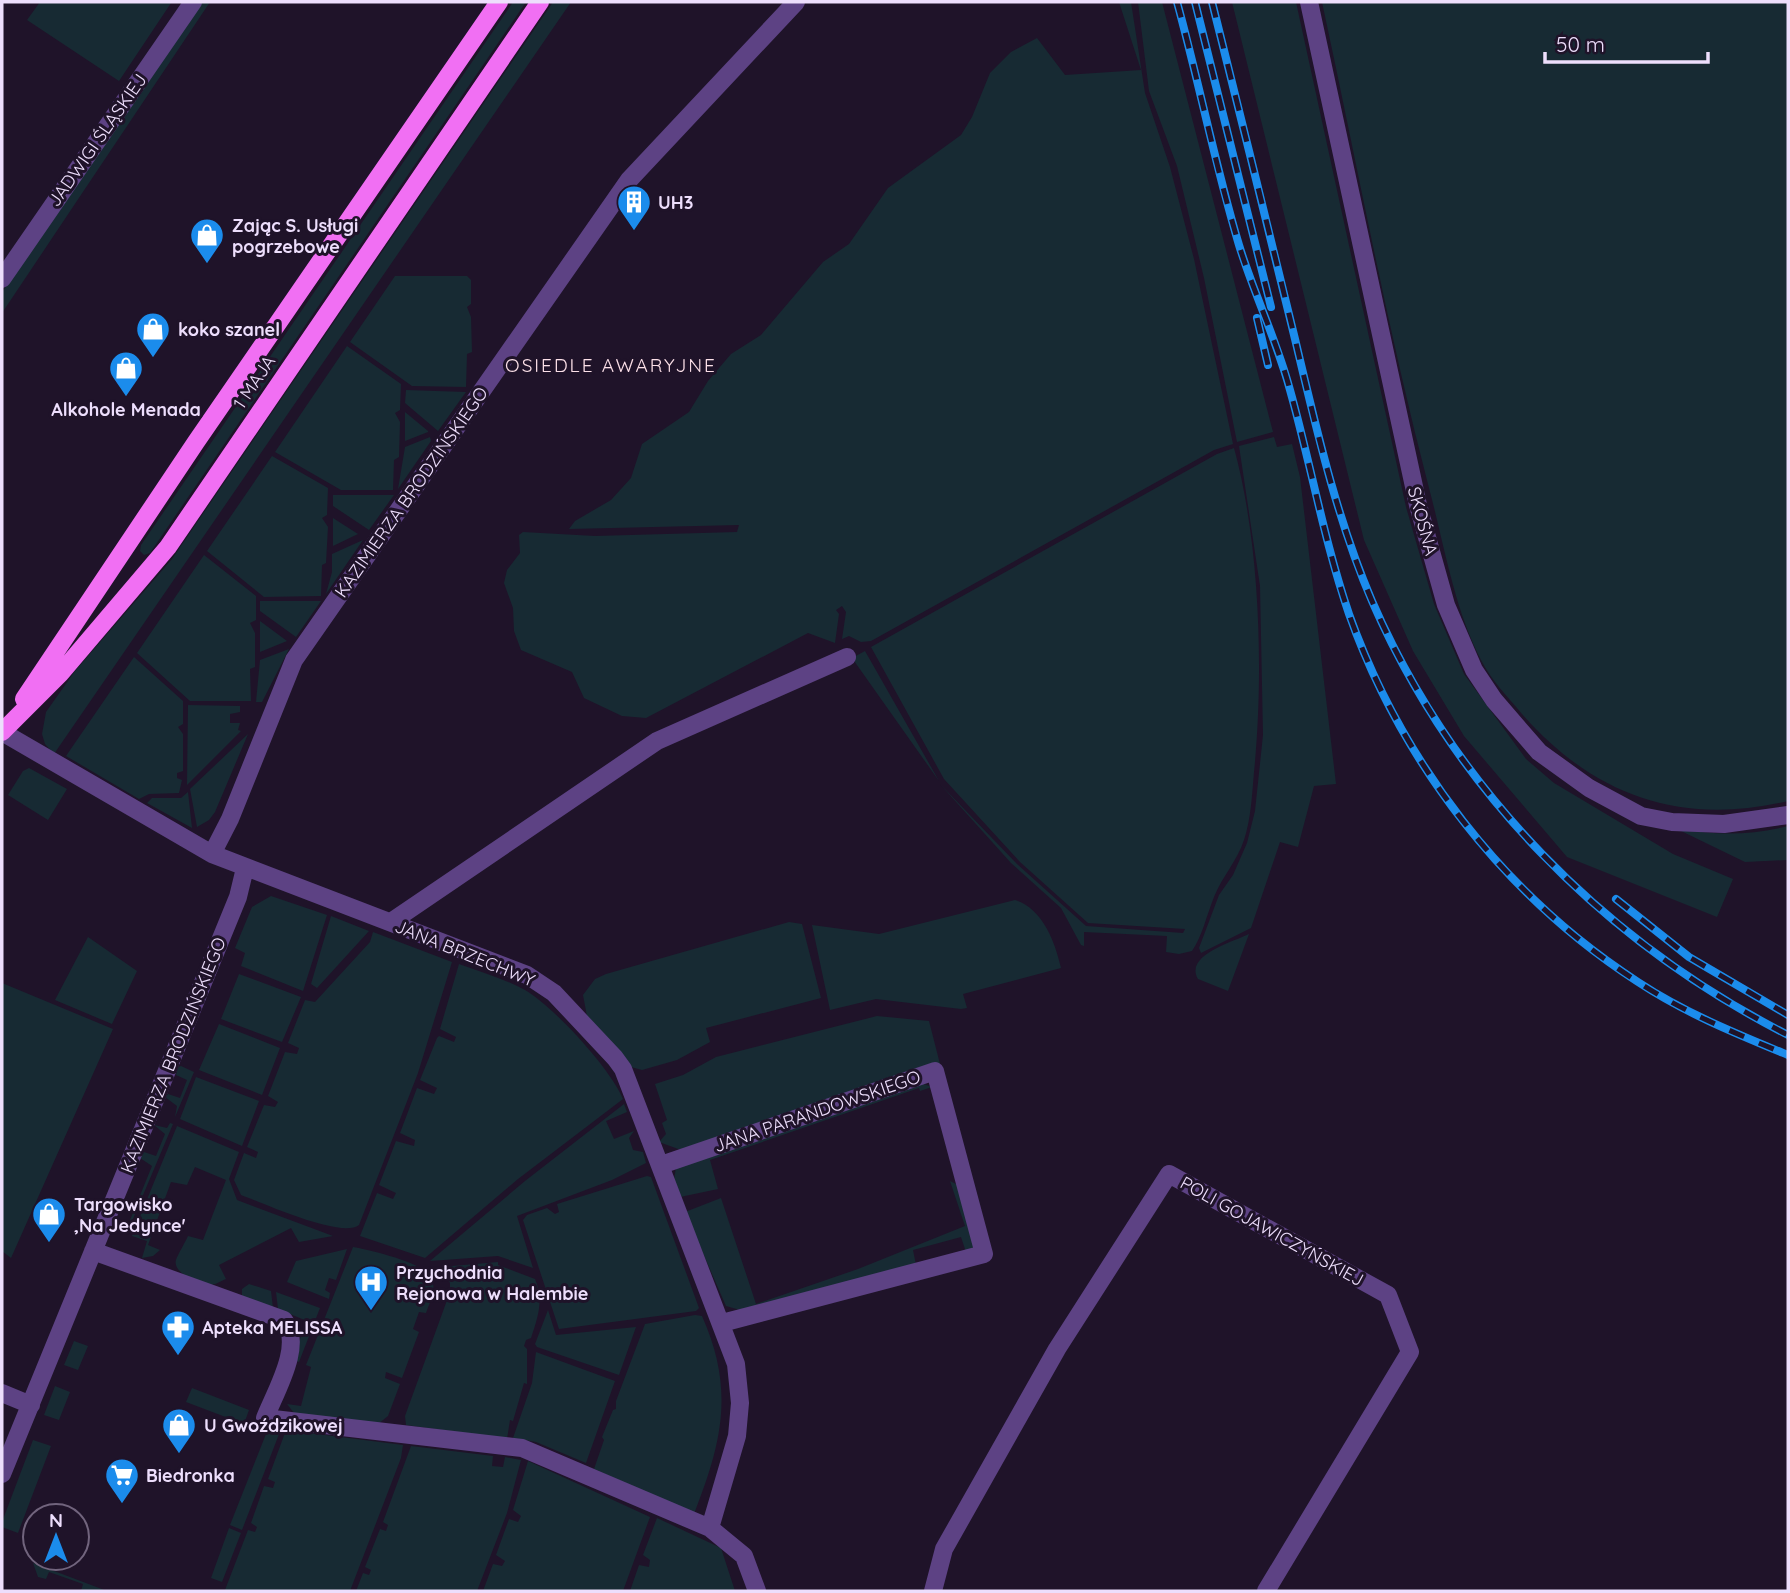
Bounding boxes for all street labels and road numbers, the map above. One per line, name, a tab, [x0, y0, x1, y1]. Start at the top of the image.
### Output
street label: JADWIGI ŚLĄSKIEJ	[43, 69, 151, 211]
street label: 1 MAJA	[228, 350, 280, 413]
street label: KAZIMIERZA BRODZIŃSKIEGO	[329, 382, 493, 602]
street label: SKOŚNA	[1403, 484, 1443, 558]
street label: JANA BRZECHWY	[392, 914, 538, 992]
street label: KAZIMIERZA BRODZIŃSKIEGO	[115, 934, 231, 1176]
street label: JANA PARANDOWSKIEGO	[711, 1065, 923, 1157]
street label: POLI GOJAWICZYŃSKIEJ	[1176, 1171, 1368, 1291]

